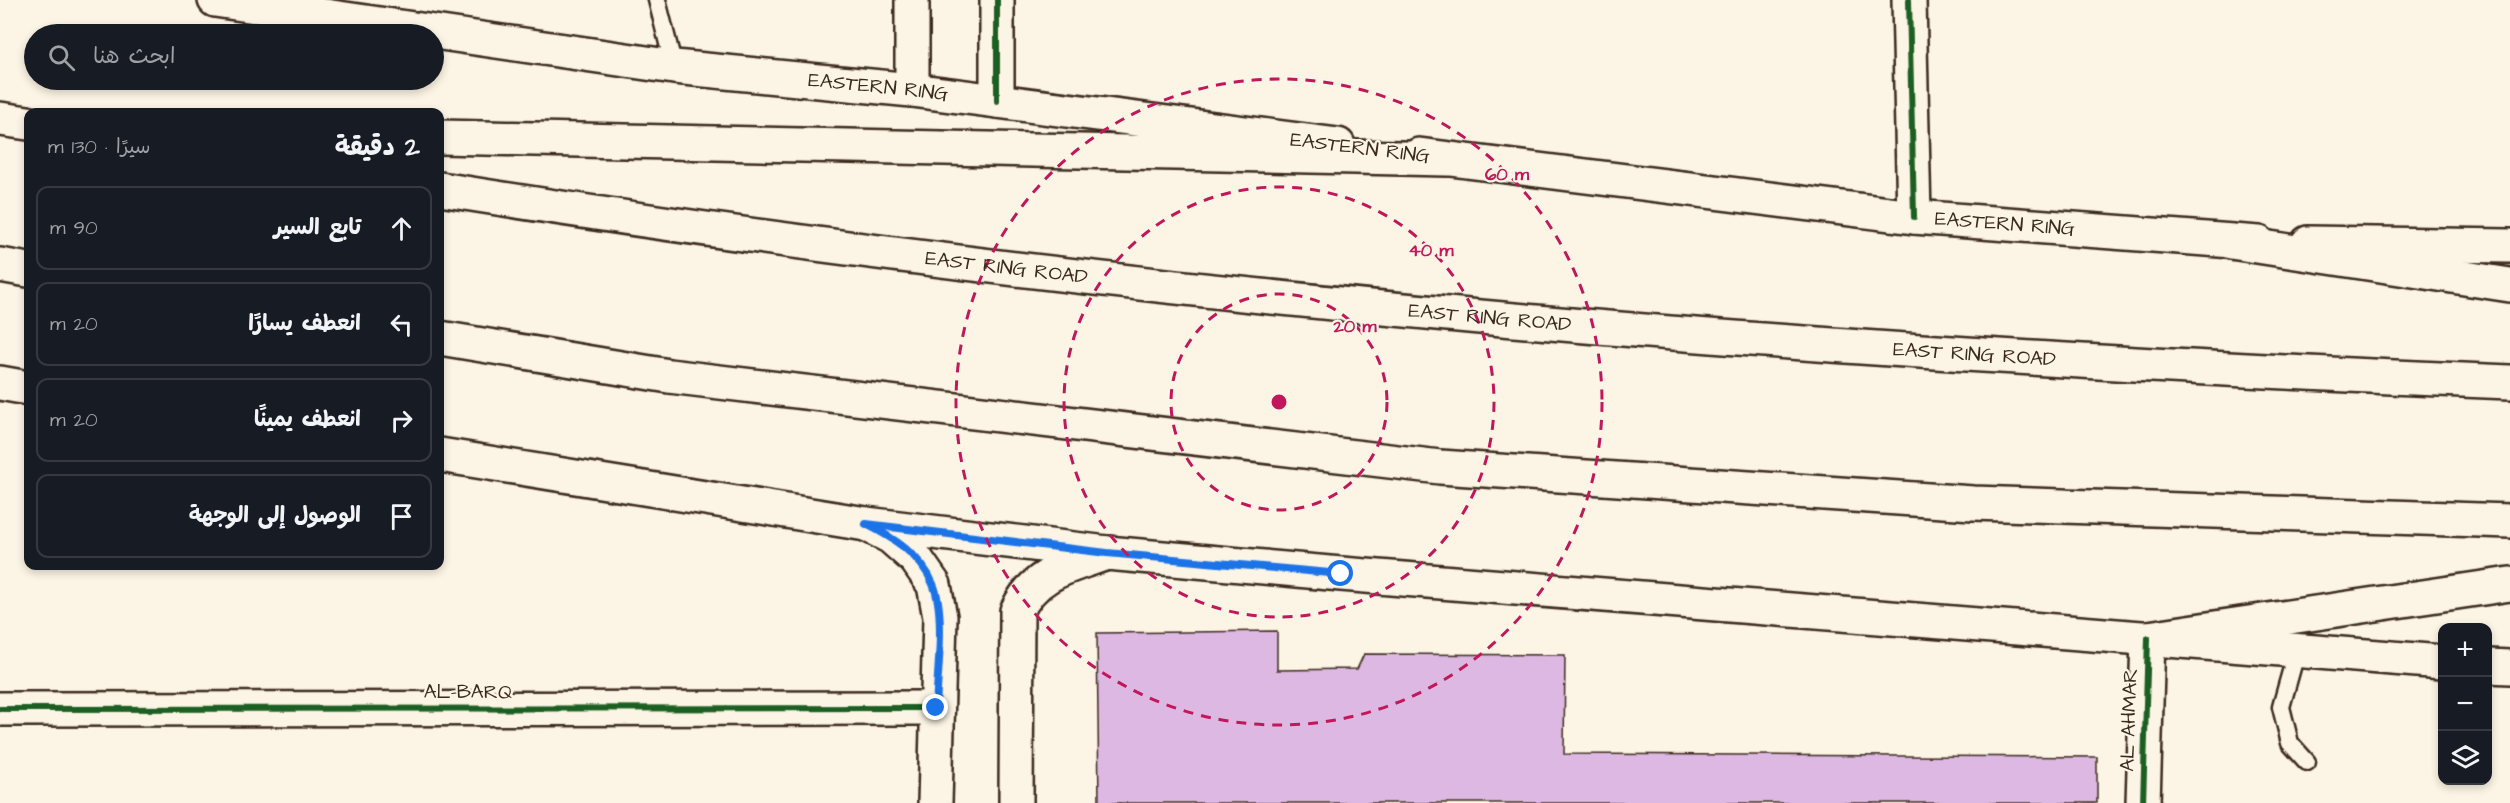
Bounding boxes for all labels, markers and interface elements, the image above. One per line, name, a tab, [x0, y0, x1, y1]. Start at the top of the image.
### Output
search box	[24, 24, 444, 90]
icon: search	[45, 41, 78, 74]
text: ابحث هنا	[93, 41, 175, 72]
street label: EASTERN RING	[807, 66, 950, 109]
street label: EASTERN RING	[1289, 126, 1431, 170]
text: 2 دقيقة	[335, 129, 420, 165]
text: سيرًا · 130 m	[48, 133, 151, 161]
text: 60 m	[1485, 162, 1530, 187]
street label: EASTERN RING	[1934, 205, 2076, 243]
text: تابع السير	[274, 212, 361, 243]
icon: ahead	[385, 212, 418, 245]
text: 90 m	[50, 214, 98, 242]
text: 40 m	[1409, 238, 1454, 263]
street label: EAST RING ROAD	[924, 244, 1089, 291]
street label: EAST RING ROAD	[1407, 297, 1572, 339]
text: انعطف يسارًا	[248, 308, 361, 339]
icon: left	[385, 308, 418, 341]
text: 20 m	[50, 310, 98, 338]
text: 20 m	[1333, 314, 1377, 339]
street label: EAST RING ROAD	[1892, 335, 2057, 373]
centre of rings	[1269, 392, 1289, 412]
text: انعطف يمينًا	[254, 404, 361, 435]
icon: right	[385, 404, 418, 437]
text: 20 m	[50, 406, 98, 434]
text: الوصول إلى الوجهة	[189, 500, 361, 531]
icon: arrive	[385, 500, 418, 533]
route start	[1327, 560, 1353, 586]
map controls	[2438, 623, 2492, 785]
button: +	[2438, 623, 2492, 677]
street label: AL AHMAR	[2113, 668, 2145, 772]
button: −	[2438, 677, 2492, 731]
street label: AL-BARQ	[424, 678, 512, 706]
route end	[922, 694, 948, 720]
button: layers	[2438, 731, 2492, 785]

